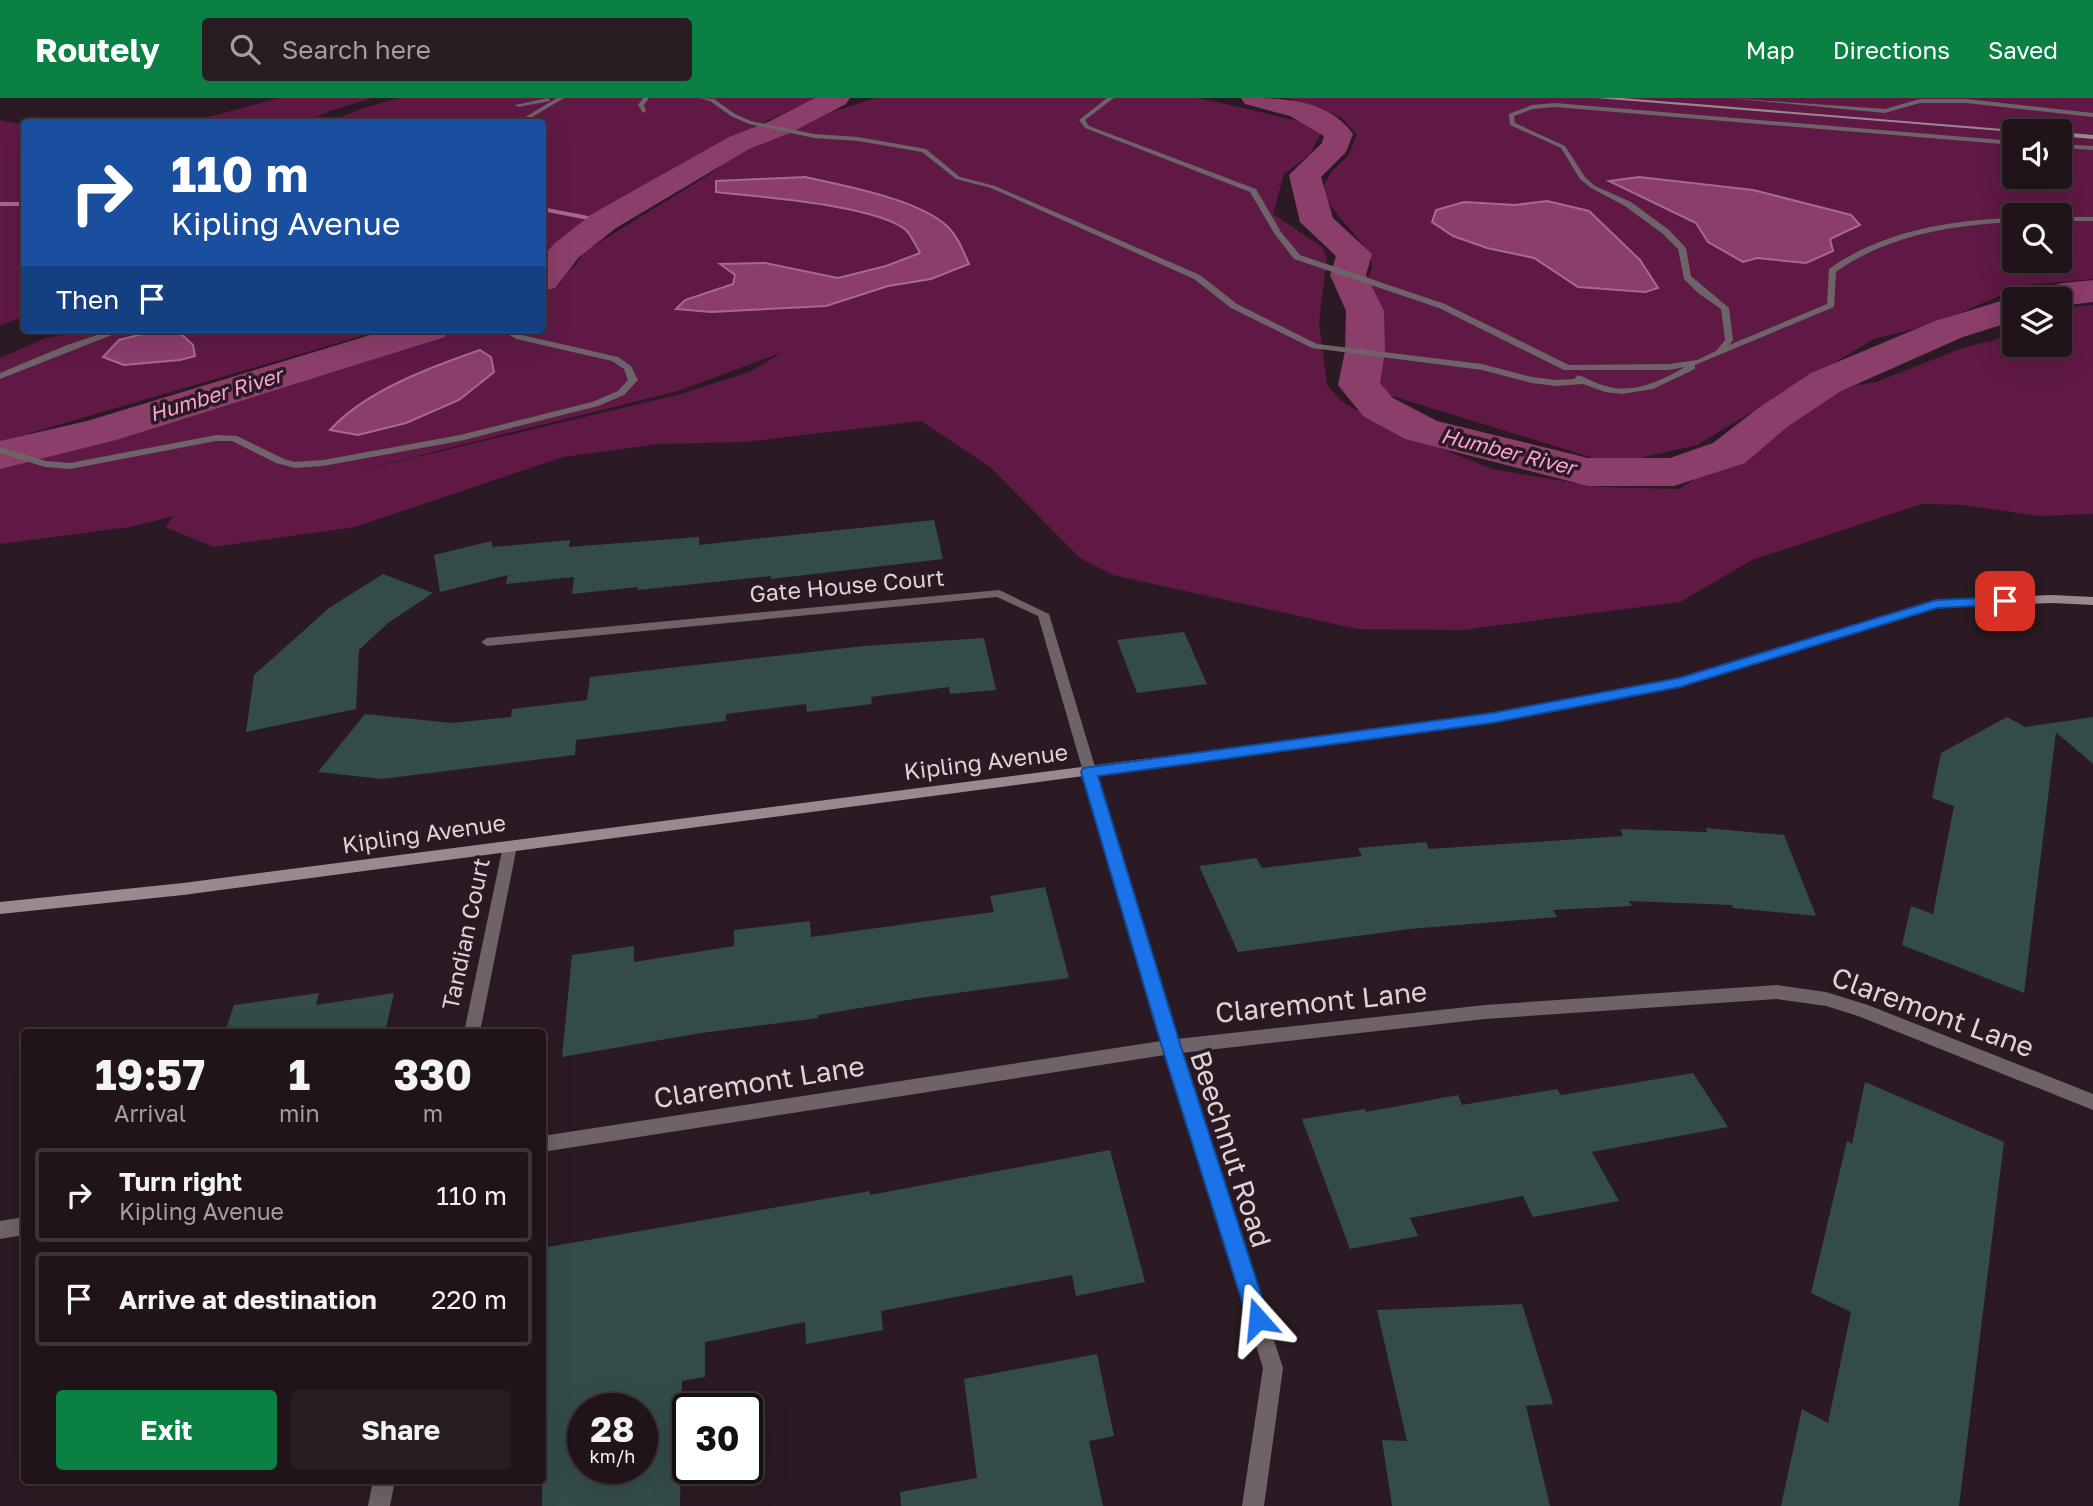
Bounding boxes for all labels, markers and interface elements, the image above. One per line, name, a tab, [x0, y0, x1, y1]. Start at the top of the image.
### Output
search box	[202, 18, 692, 81]
text: Routely	[35, 30, 160, 69]
icon: search	[226, 30, 264, 68]
text: Search here	[282, 34, 431, 65]
text: Map	[1746, 35, 1795, 64]
text: Directions	[1833, 35, 1950, 64]
text: Saved	[1988, 35, 2058, 64]
map controls	[2002, 119, 2072, 357]
button: sound	[2002, 119, 2072, 189]
text: 110 m	[171, 144, 308, 203]
icon: right	[56, 147, 147, 238]
button: search	[2002, 203, 2072, 273]
text: Kipling Avenue	[171, 204, 400, 242]
icon: arrive	[133, 280, 171, 318]
text: Then	[56, 284, 119, 315]
button: layers	[2002, 287, 2072, 357]
water label: Humber River	[146, 361, 288, 427]
water label: Humber River	[1438, 422, 1581, 481]
street label: Gate House Court	[748, 563, 946, 607]
pin	[1975, 571, 2035, 631]
icon: arrive	[1986, 582, 2024, 620]
street label: Kipling Avenue	[902, 737, 1069, 785]
street label: Kipling Avenue	[340, 808, 507, 858]
street label: Tandian Court	[435, 855, 495, 1012]
street label: Claremont Lane	[1827, 960, 2039, 1063]
street label: Claremont Lane	[1213, 974, 1429, 1029]
street label: Beechnut Road	[1184, 1046, 1279, 1251]
text: 19:57	[95, 1049, 205, 1099]
text: 1	[289, 1049, 310, 1099]
text: 330	[394, 1049, 472, 1099]
street label: Claremont Lane	[651, 1049, 867, 1114]
text: Arrival	[114, 1099, 186, 1127]
text: min	[279, 1099, 320, 1127]
text: m	[423, 1099, 443, 1127]
text: Turn right	[119, 1166, 242, 1197]
icon: right	[60, 1176, 98, 1214]
text: 110 m	[436, 1180, 507, 1211]
text: Kipling Avenue	[119, 1197, 284, 1225]
icon: arrive	[60, 1280, 98, 1318]
position arrow	[1221, 1282, 1295, 1356]
text: Arrive at destination	[119, 1284, 377, 1315]
text: 220 m	[431, 1284, 507, 1315]
button: Exit	[56, 1390, 277, 1470]
button: Share	[291, 1390, 511, 1470]
speed limit sign: 30	[672, 1393, 763, 1484]
text: 28	[591, 1408, 634, 1450]
text: km/h	[590, 1445, 635, 1467]

